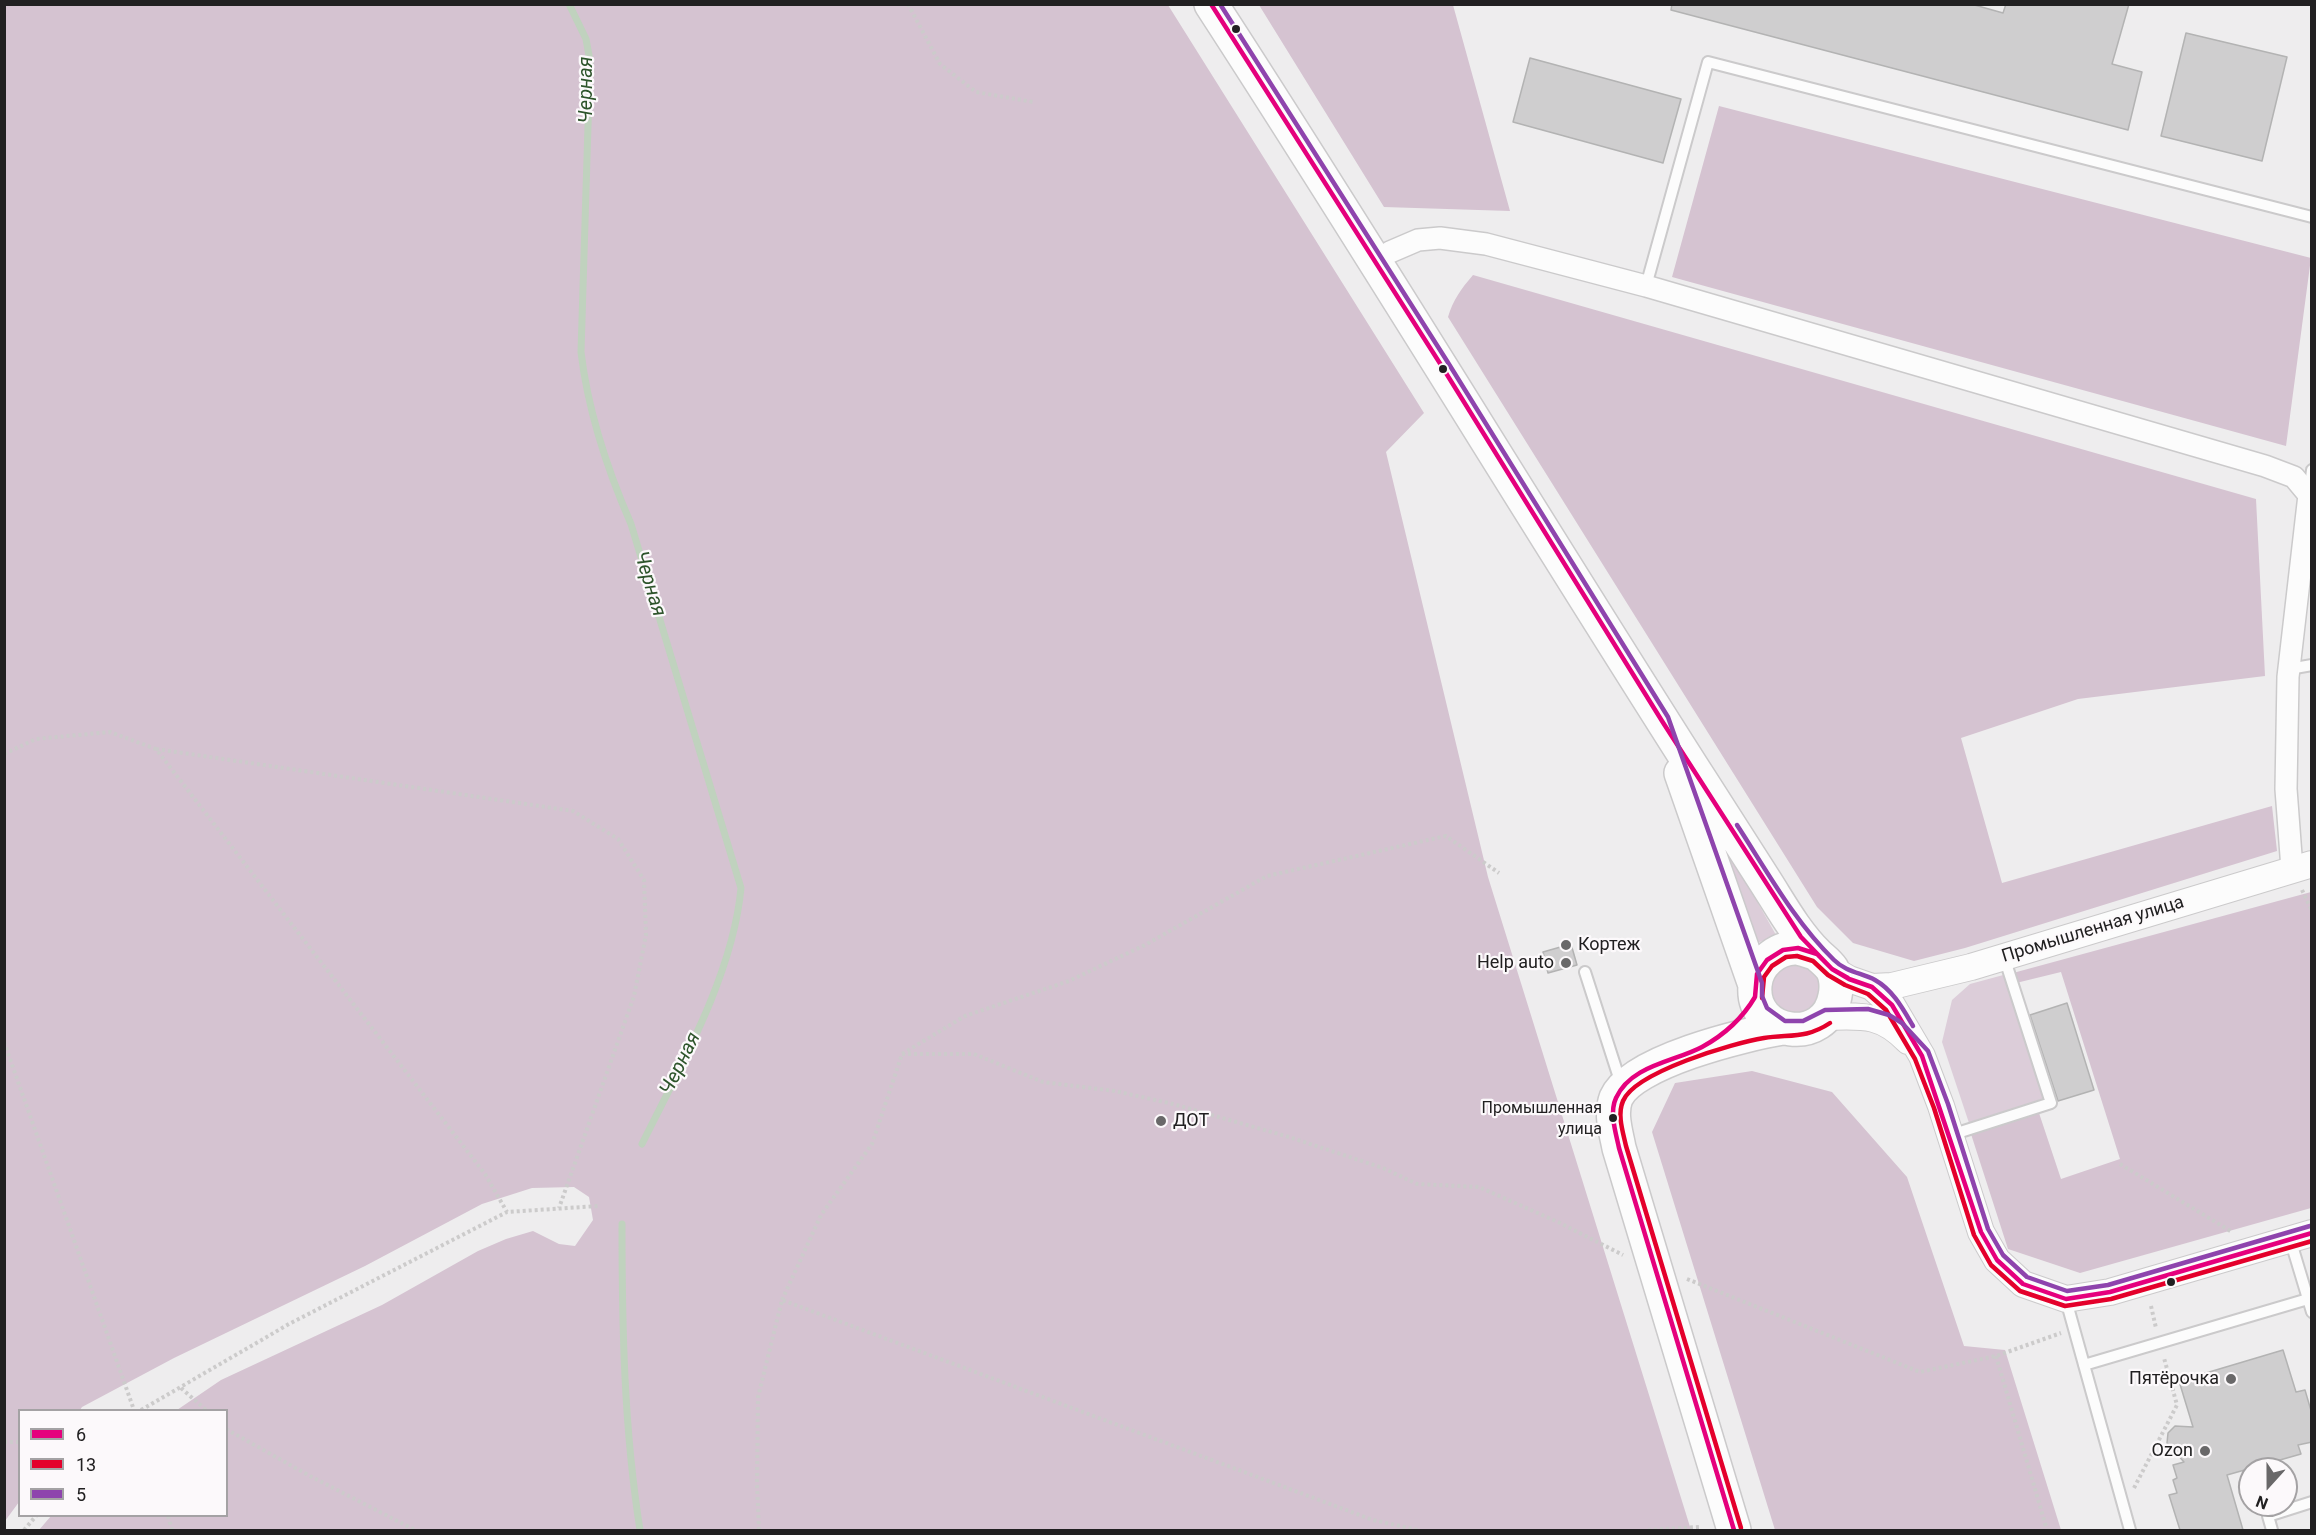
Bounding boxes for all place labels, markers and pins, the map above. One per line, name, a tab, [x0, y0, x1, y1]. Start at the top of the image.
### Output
unlabelled marker	[1230, 23, 1242, 35]
unlabelled marker	[1437, 363, 1449, 375]
place label: Кортеж	[1578, 934, 1640, 956]
marker: Кортеж	[1559, 938, 1573, 952]
place label: Help auto	[1477, 952, 1554, 974]
marker: Help auto	[1559, 956, 1573, 970]
place label: Промышленная улица	[1482, 1099, 1602, 1137]
place label: ДОТ	[1173, 1110, 1209, 1132]
marker: Промышленная улица	[1607, 1112, 1619, 1124]
marker: ДОТ	[1154, 1114, 1168, 1128]
unlabelled marker	[2165, 1276, 2177, 1288]
place label: Пятёрочка	[2129, 1368, 2219, 1390]
marker: Пятёрочка	[2224, 1372, 2238, 1386]
place label: Ozon	[2152, 1440, 2193, 1462]
marker: Ozon	[2198, 1444, 2212, 1458]

